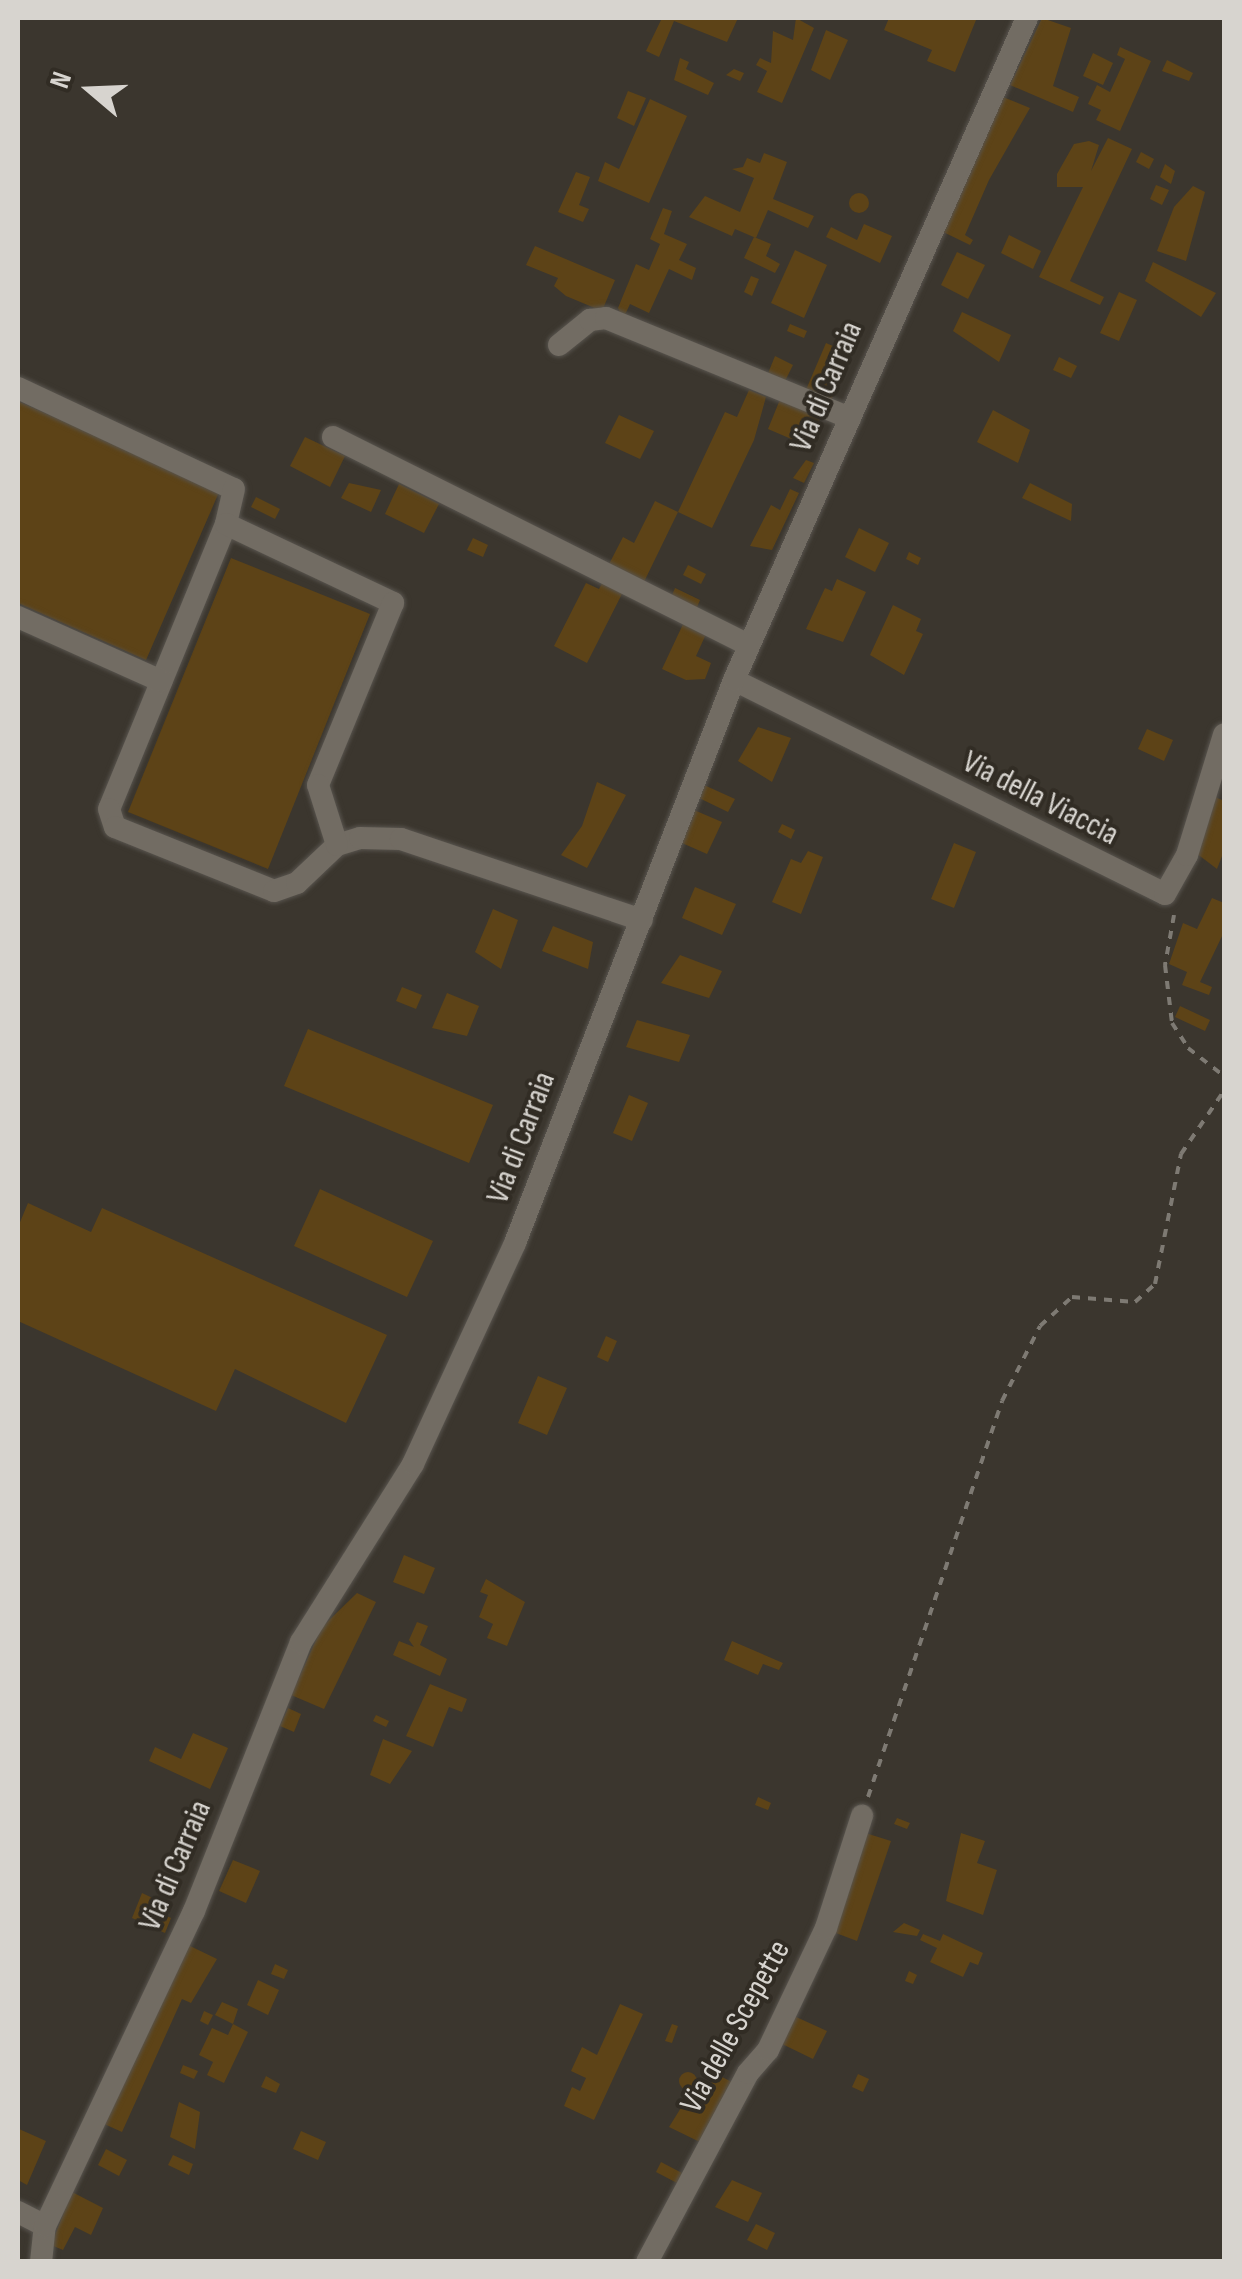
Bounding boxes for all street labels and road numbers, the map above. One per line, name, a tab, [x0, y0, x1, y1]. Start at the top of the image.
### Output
street label: Via di Carraia	[782, 316, 872, 458]
street label: Via della Viaccia	[956, 743, 1124, 855]
street label: Via di Carraia	[479, 1067, 565, 1209]
street label: Via di Carraia	[131, 1795, 221, 1937]
street label: Via delle Scepette	[673, 1934, 799, 2120]

